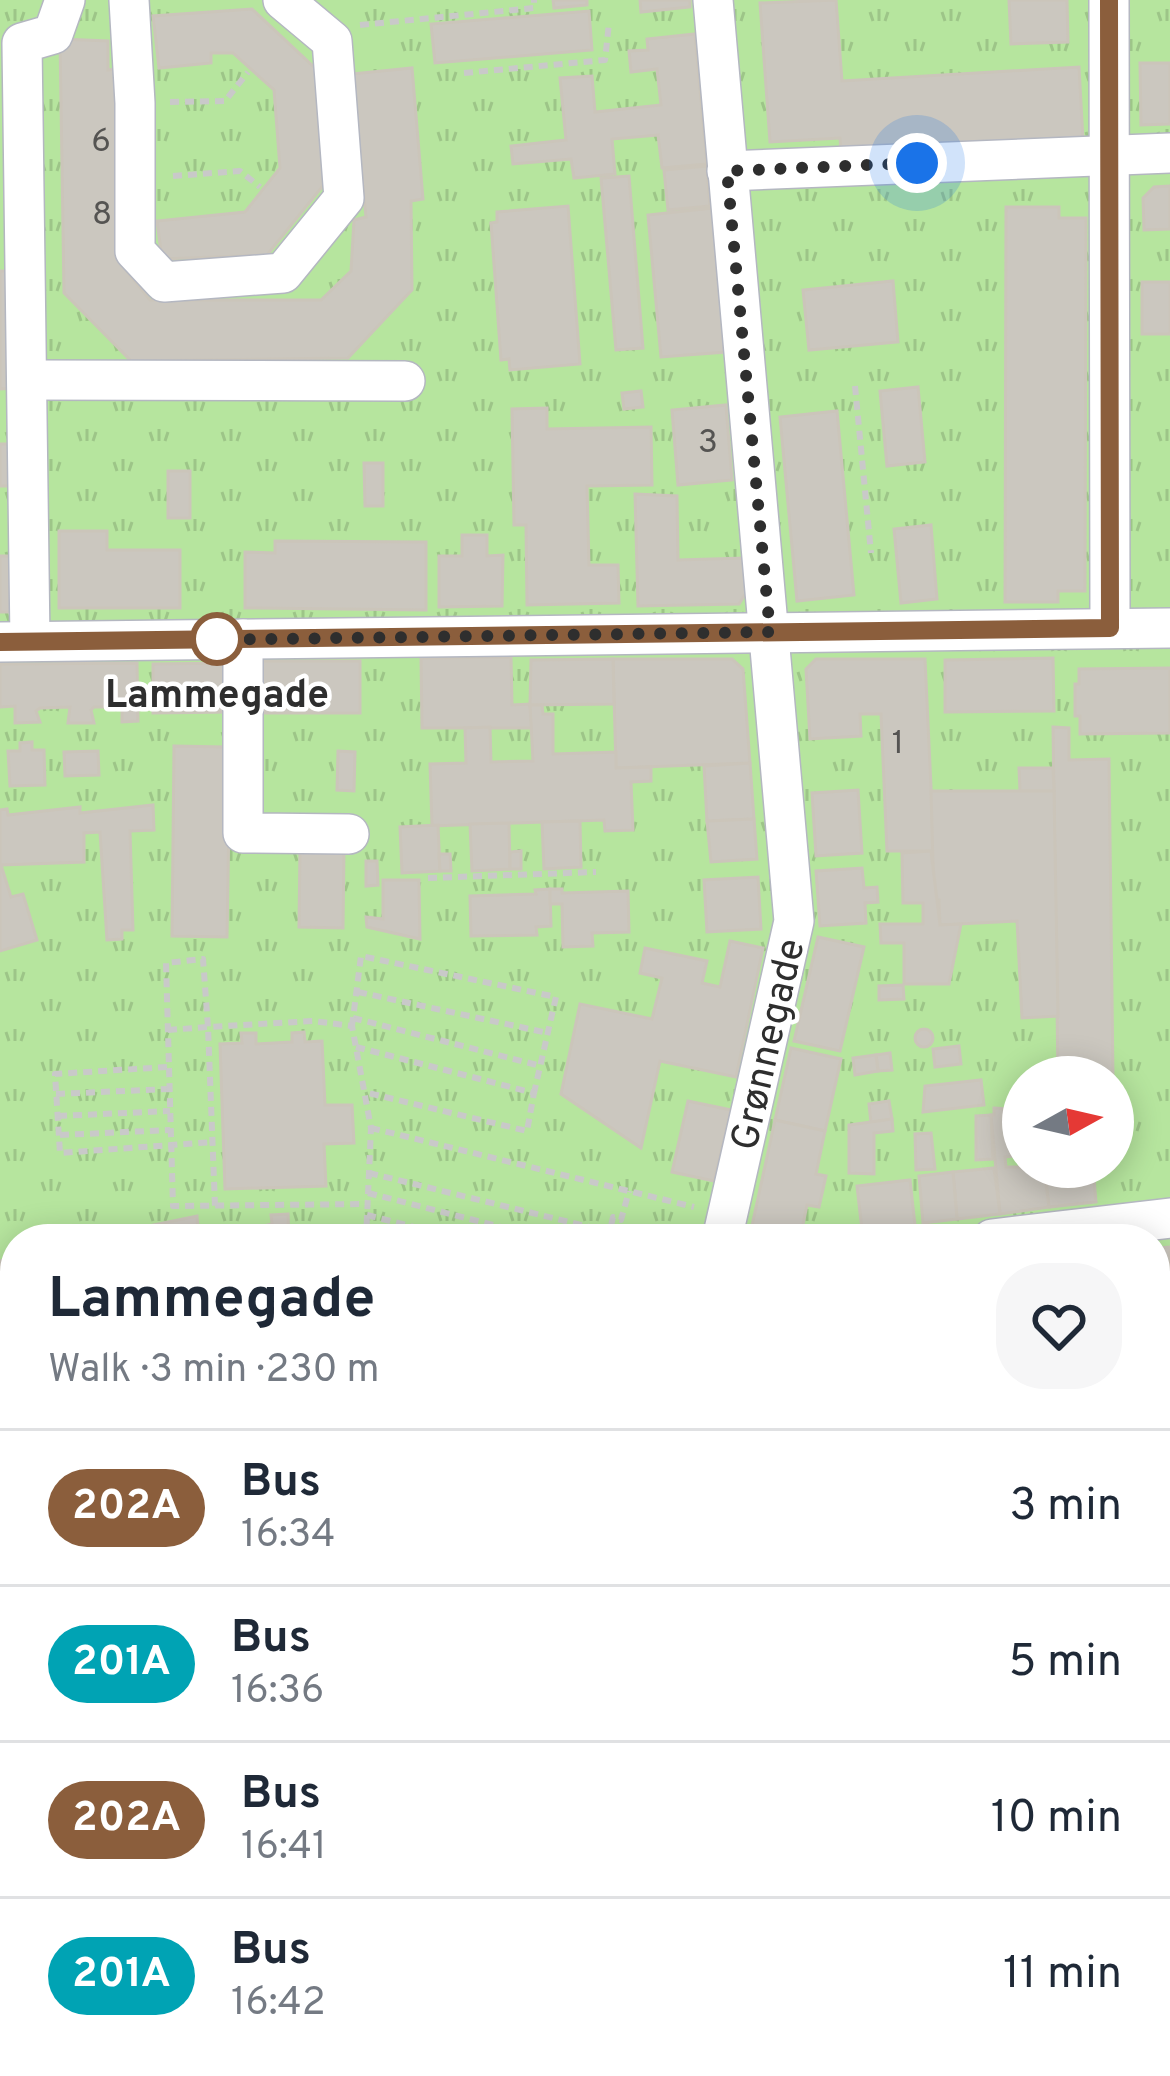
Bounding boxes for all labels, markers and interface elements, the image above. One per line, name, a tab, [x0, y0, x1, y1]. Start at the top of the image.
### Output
house number: 6	[91, 122, 111, 164]
your location	[887, 133, 947, 193]
house number: 8	[92, 195, 112, 237]
house number: 3	[698, 423, 718, 465]
marker: Lammegade	[192, 614, 242, 664]
place label: Lammegade	[105, 673, 329, 722]
house number: 1	[892, 724, 904, 766]
street label: Grønnegade	[722, 935, 818, 1156]
north arrow	[1002, 1056, 1134, 1188]
map controls	[1002, 1056, 1134, 1188]
button: heart	[996, 1263, 1122, 1389]
text: Lammegade	[48, 1266, 375, 1338]
text: Walk · 3 min · 230 m	[48, 1347, 380, 1396]
text: Bus	[241, 1455, 321, 1512]
text: 3 min	[1009, 1479, 1122, 1536]
text: 202A	[72, 1481, 181, 1534]
text: 16:34	[241, 1512, 335, 1561]
text: Bus	[231, 1611, 311, 1668]
text: 5 min	[1009, 1635, 1122, 1692]
text: 201A	[72, 1637, 171, 1690]
text: 16:36	[231, 1668, 324, 1717]
text: Bus	[241, 1767, 321, 1824]
text: 10 min	[991, 1791, 1122, 1848]
text: 202A	[72, 1793, 181, 1846]
text: 16:41	[241, 1824, 326, 1873]
text: Bus	[231, 1923, 311, 1980]
text: 11 min	[1003, 1947, 1122, 2004]
text: 201A	[72, 1949, 171, 2002]
text: 16:42	[231, 1980, 326, 2029]

